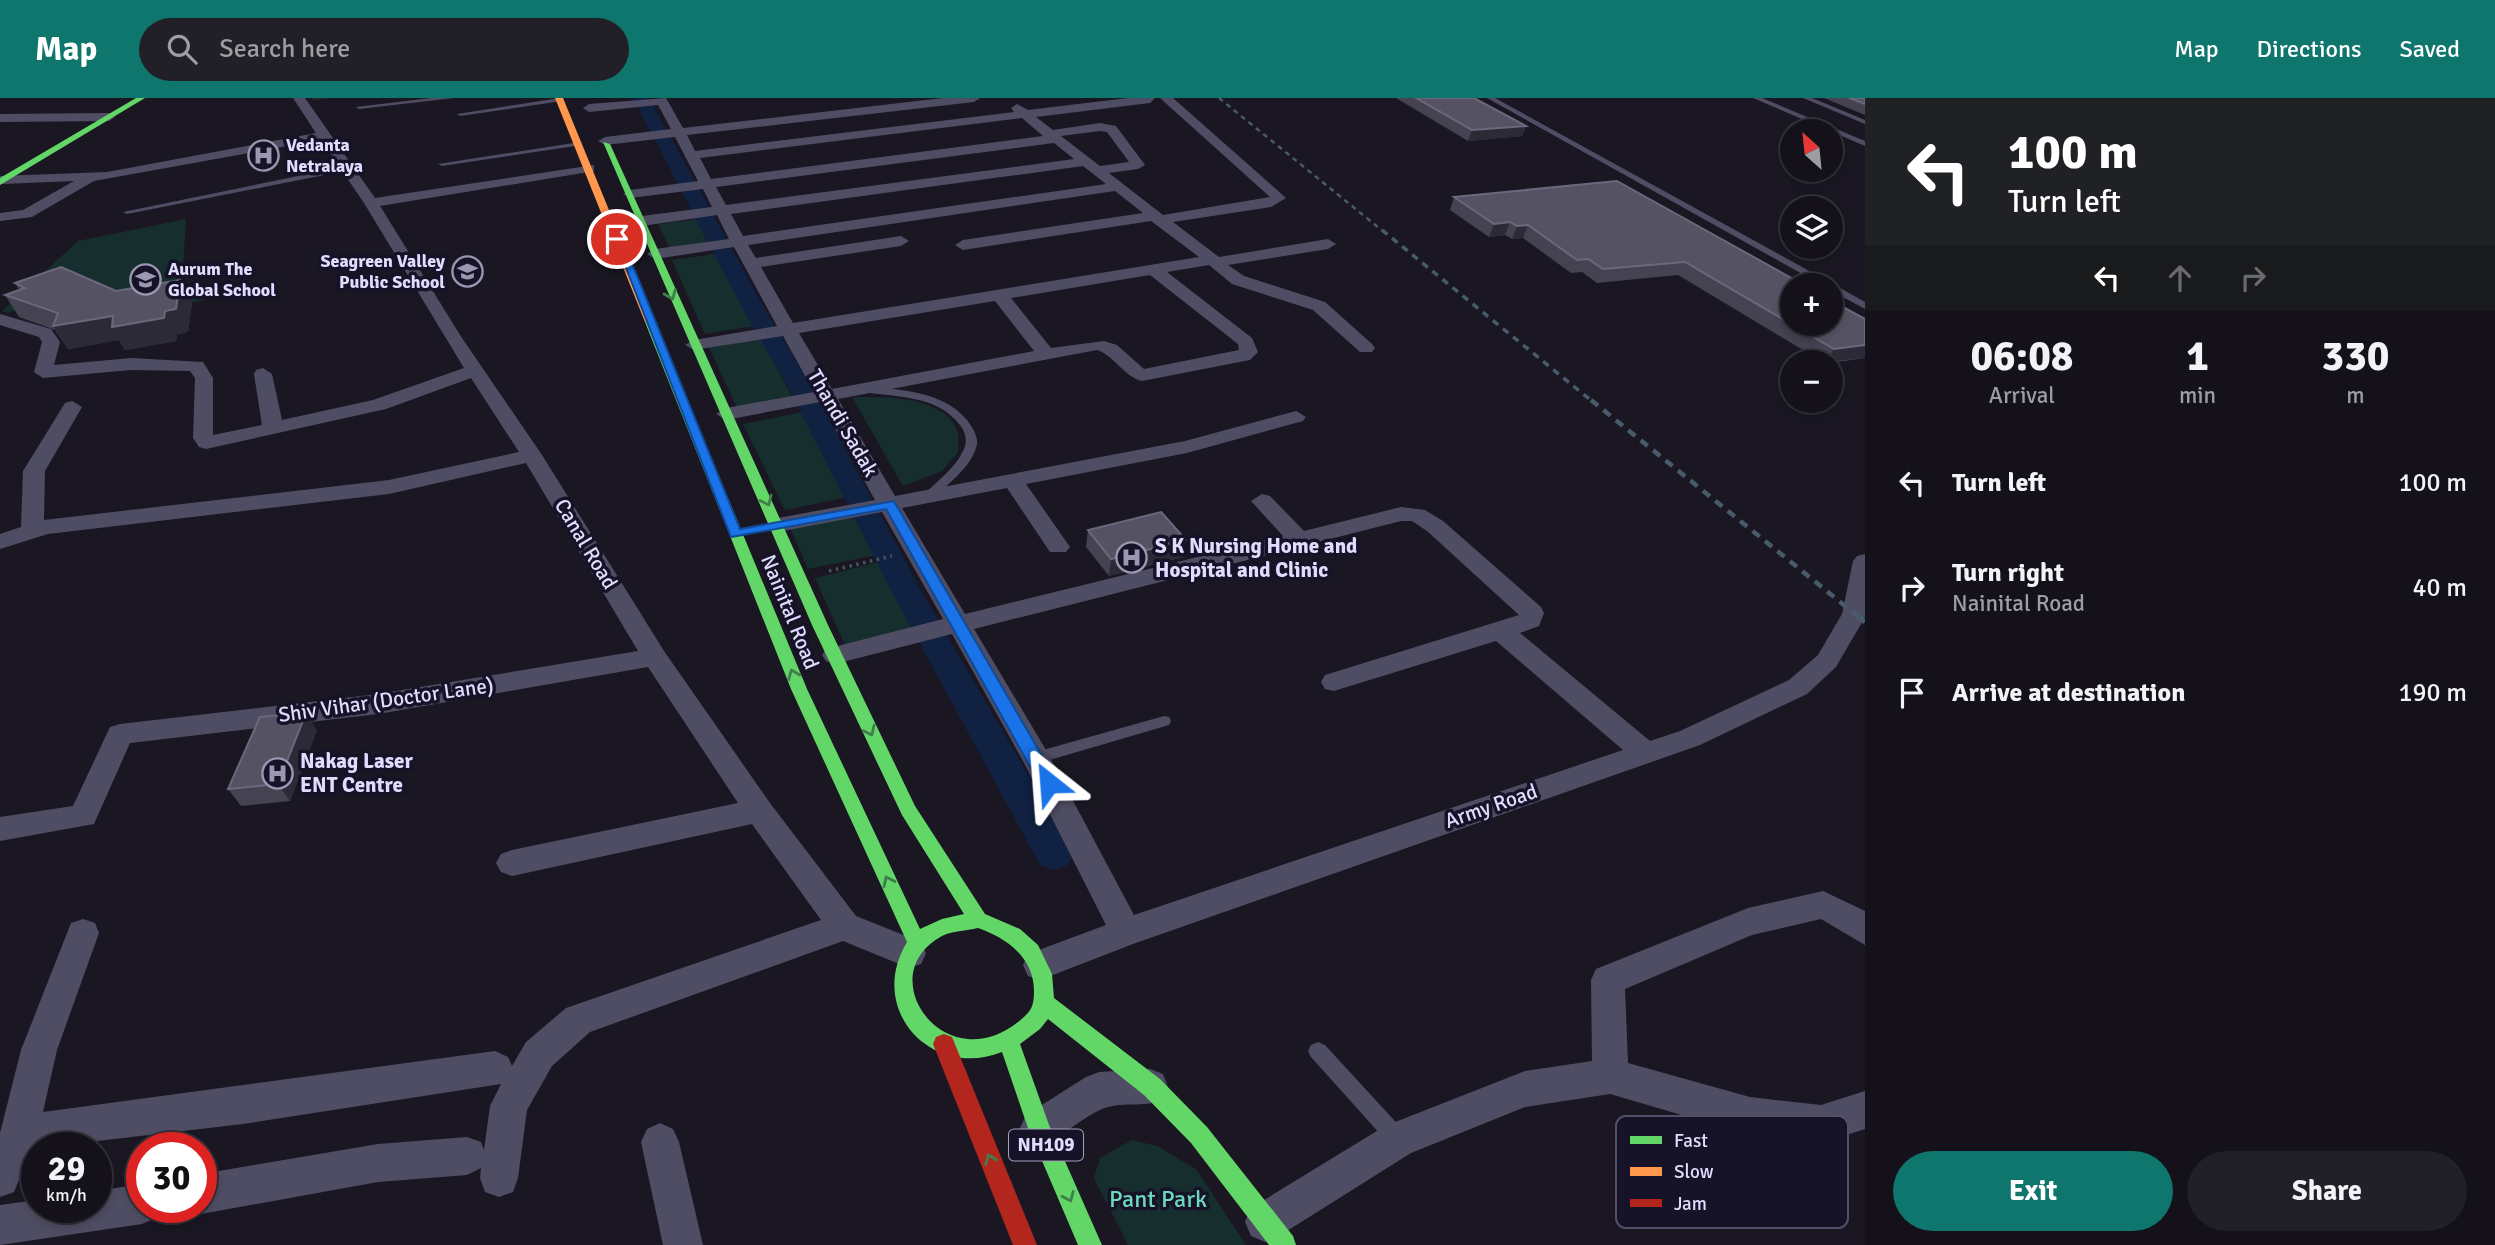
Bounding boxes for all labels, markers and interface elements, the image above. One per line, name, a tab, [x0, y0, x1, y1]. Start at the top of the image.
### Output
search box	[139, 18, 629, 81]
text: Map	[35, 29, 97, 70]
icon: search	[163, 30, 201, 68]
text: Search here	[219, 33, 350, 65]
text: Map	[2174, 34, 2219, 64]
text: Directions	[2257, 34, 2362, 64]
text: Saved	[2400, 34, 2460, 64]
north arrow	[1780, 119, 1843, 182]
map controls	[1780, 119, 1843, 413]
text: 100 m	[2008, 122, 2138, 182]
icon: left	[1893, 126, 1984, 217]
place label: Vedanta Netralaya	[286, 134, 363, 177]
hospital icon: Vedanta Netralaya	[246, 138, 280, 172]
text: Turn left	[2008, 182, 2121, 221]
button: layers	[1780, 196, 1843, 259]
pin	[587, 209, 647, 269]
icon: arrive	[598, 220, 636, 258]
place label: Seagreen Valley Public School	[320, 250, 445, 293]
school or university icon: Seagreen Valley Public School	[451, 254, 485, 288]
place label: Aurum The Global School	[168, 258, 276, 301]
icon: left	[2088, 259, 2126, 297]
icon: ahead	[2161, 259, 2199, 297]
icon: right	[2234, 259, 2272, 297]
school or university icon: Aurum The Global School	[128, 262, 162, 296]
button: +	[1780, 273, 1843, 336]
one-way arrow	[663, 288, 677, 300]
text: 06:08	[1970, 331, 2074, 382]
text: 1	[2186, 331, 2209, 382]
text: 330	[2321, 331, 2390, 382]
button: −	[1780, 350, 1843, 413]
street label: Thandi Sadak	[802, 365, 884, 482]
text: Arrival	[1989, 381, 2055, 410]
text: min	[2179, 381, 2216, 410]
text: m	[2346, 381, 2365, 410]
icon: left	[1893, 464, 1931, 502]
text: Turn left	[1952, 467, 2046, 499]
text: 100 m	[2398, 467, 2467, 499]
street label: Canal Road	[549, 494, 623, 594]
one-way arrow	[759, 494, 773, 506]
place label: S K Nursing Home and Hospital and Clinic	[1155, 533, 1357, 583]
hospital icon: S K Nursing Home and Hospital and Clinic	[1115, 541, 1149, 575]
street label: Nainital Road	[755, 551, 825, 673]
text: Turn right	[1952, 557, 2064, 589]
icon: right	[1893, 569, 1931, 607]
text: 40 m	[2412, 572, 2467, 604]
text: Nainital Road	[1952, 589, 2085, 618]
one-way arrow	[787, 669, 801, 681]
street label: Shiv Vihar (Doctor Lane)	[277, 672, 495, 728]
icon: arrive	[1893, 674, 1931, 712]
text: Arrive at destination	[1952, 677, 2185, 709]
text: 190 m	[2398, 677, 2467, 709]
one-way arrow	[862, 724, 876, 736]
position arrow	[1012, 746, 1086, 820]
place label: Nakag Laser ENT Centre	[300, 748, 413, 798]
hospital icon: Nakag Laser ENT Centre	[260, 756, 294, 790]
street label: Army Road	[1441, 778, 1541, 834]
one-way arrow	[882, 876, 896, 888]
legend	[1616, 1116, 1848, 1228]
text: Fast	[1674, 1129, 1708, 1153]
road number: NH109	[1009, 1130, 1083, 1161]
speed limit sign: 30	[126, 1132, 217, 1223]
text: 29	[48, 1147, 85, 1190]
button: Exit	[1893, 1151, 2173, 1231]
button: Share	[2187, 1151, 2467, 1231]
one-way arrow	[985, 1154, 999, 1166]
text: Slow	[1674, 1160, 1714, 1184]
text: km/h	[46, 1184, 87, 1206]
park label: Pant Park	[1109, 1184, 1207, 1214]
one-way arrow	[1061, 1190, 1075, 1203]
text: Jam	[1674, 1192, 1707, 1216]

